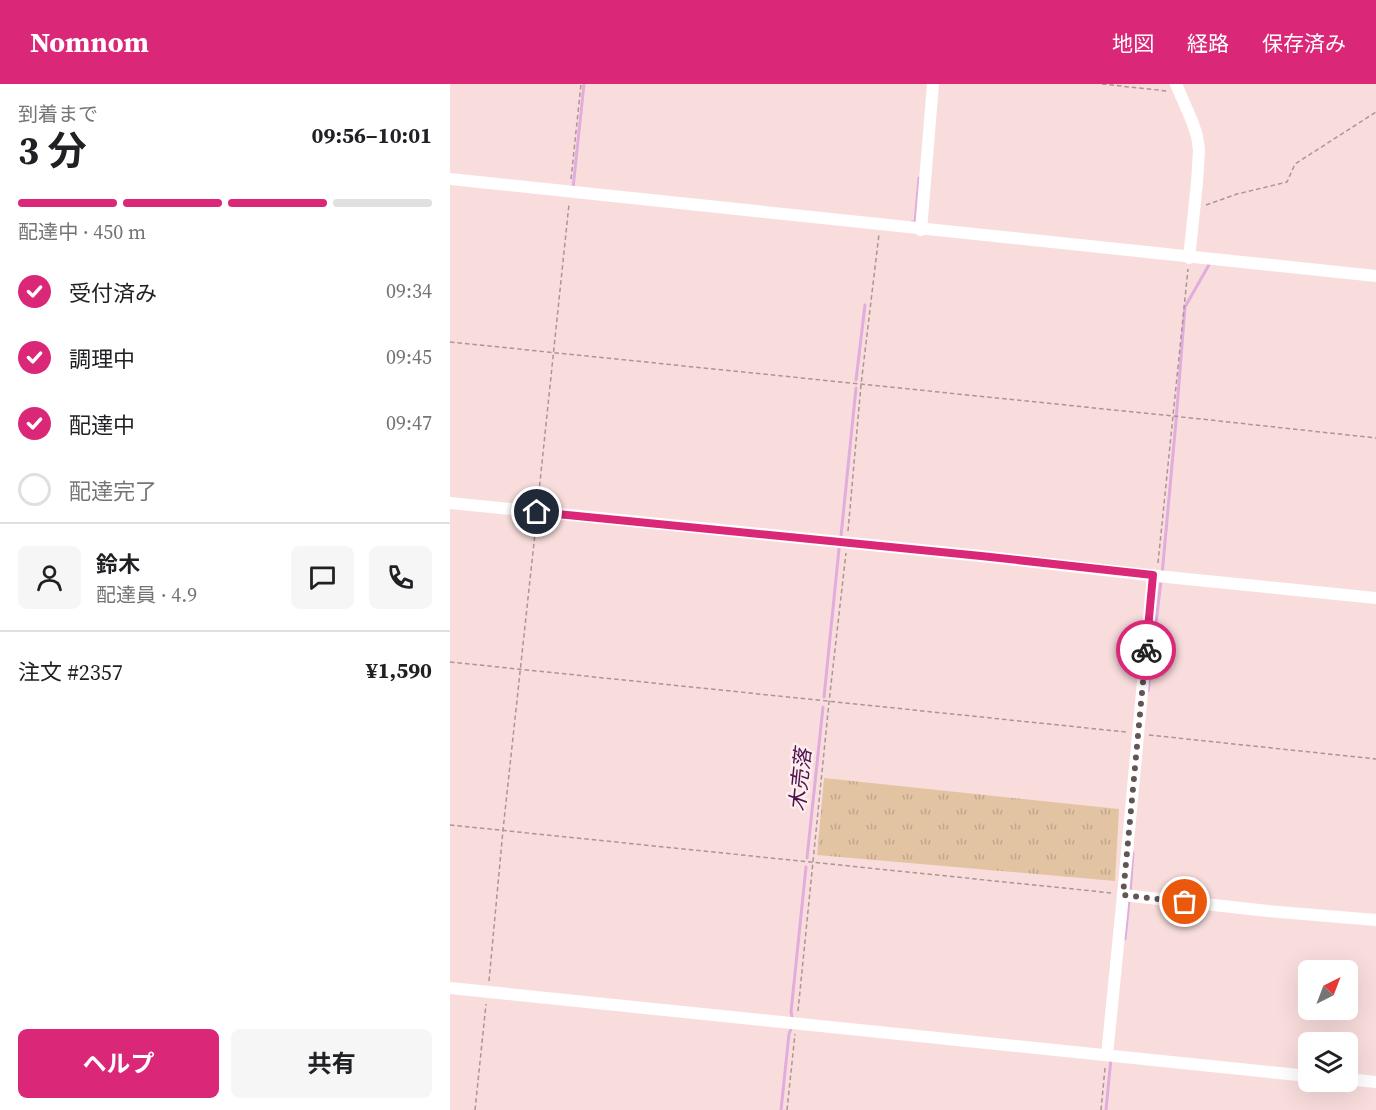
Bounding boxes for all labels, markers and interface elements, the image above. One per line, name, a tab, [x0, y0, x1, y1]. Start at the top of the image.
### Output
text: Nomnom	[30, 23, 149, 61]
text: 地図	[1112, 29, 1154, 58]
text: 経路	[1187, 29, 1229, 58]
text: 保存済み	[1262, 29, 1346, 58]
text: 到着まで	[18, 100, 98, 128]
text: 09:56–10:01	[312, 120, 432, 150]
text: 3 分	[18, 124, 86, 177]
text: 配達中 · 450 m	[18, 218, 146, 246]
icon: check	[18, 275, 51, 308]
text: 09:34	[386, 277, 432, 305]
text: 受付済み	[69, 278, 157, 308]
icon: check	[18, 341, 51, 374]
text: 09:45	[386, 343, 432, 371]
text: 調理中	[69, 344, 135, 374]
icon: check	[18, 407, 51, 440]
text: 09:47	[386, 409, 432, 437]
text: 配達中	[69, 410, 135, 440]
text: 配達完了	[69, 476, 157, 506]
pin	[511, 486, 562, 537]
icon: home	[520, 495, 553, 528]
button: person	[18, 546, 81, 609]
button: chat	[291, 546, 354, 609]
button: phone	[369, 546, 432, 609]
text: 鈴木	[96, 549, 140, 579]
text: 配達員 · 4.9	[96, 581, 197, 609]
courier	[1116, 620, 1176, 680]
icon: bike	[1130, 634, 1163, 667]
text: ¥1,590	[366, 655, 432, 685]
text: 注文 #2357	[18, 657, 123, 687]
water label: 木売落	[782, 744, 818, 813]
pin	[1159, 876, 1210, 927]
icon: bag	[1168, 885, 1201, 918]
north arrow	[1298, 960, 1358, 1020]
map controls	[1298, 960, 1358, 1092]
button: ヘルプ	[18, 1029, 219, 1098]
button: 共有	[231, 1029, 432, 1098]
button: layers	[1298, 1032, 1358, 1092]

